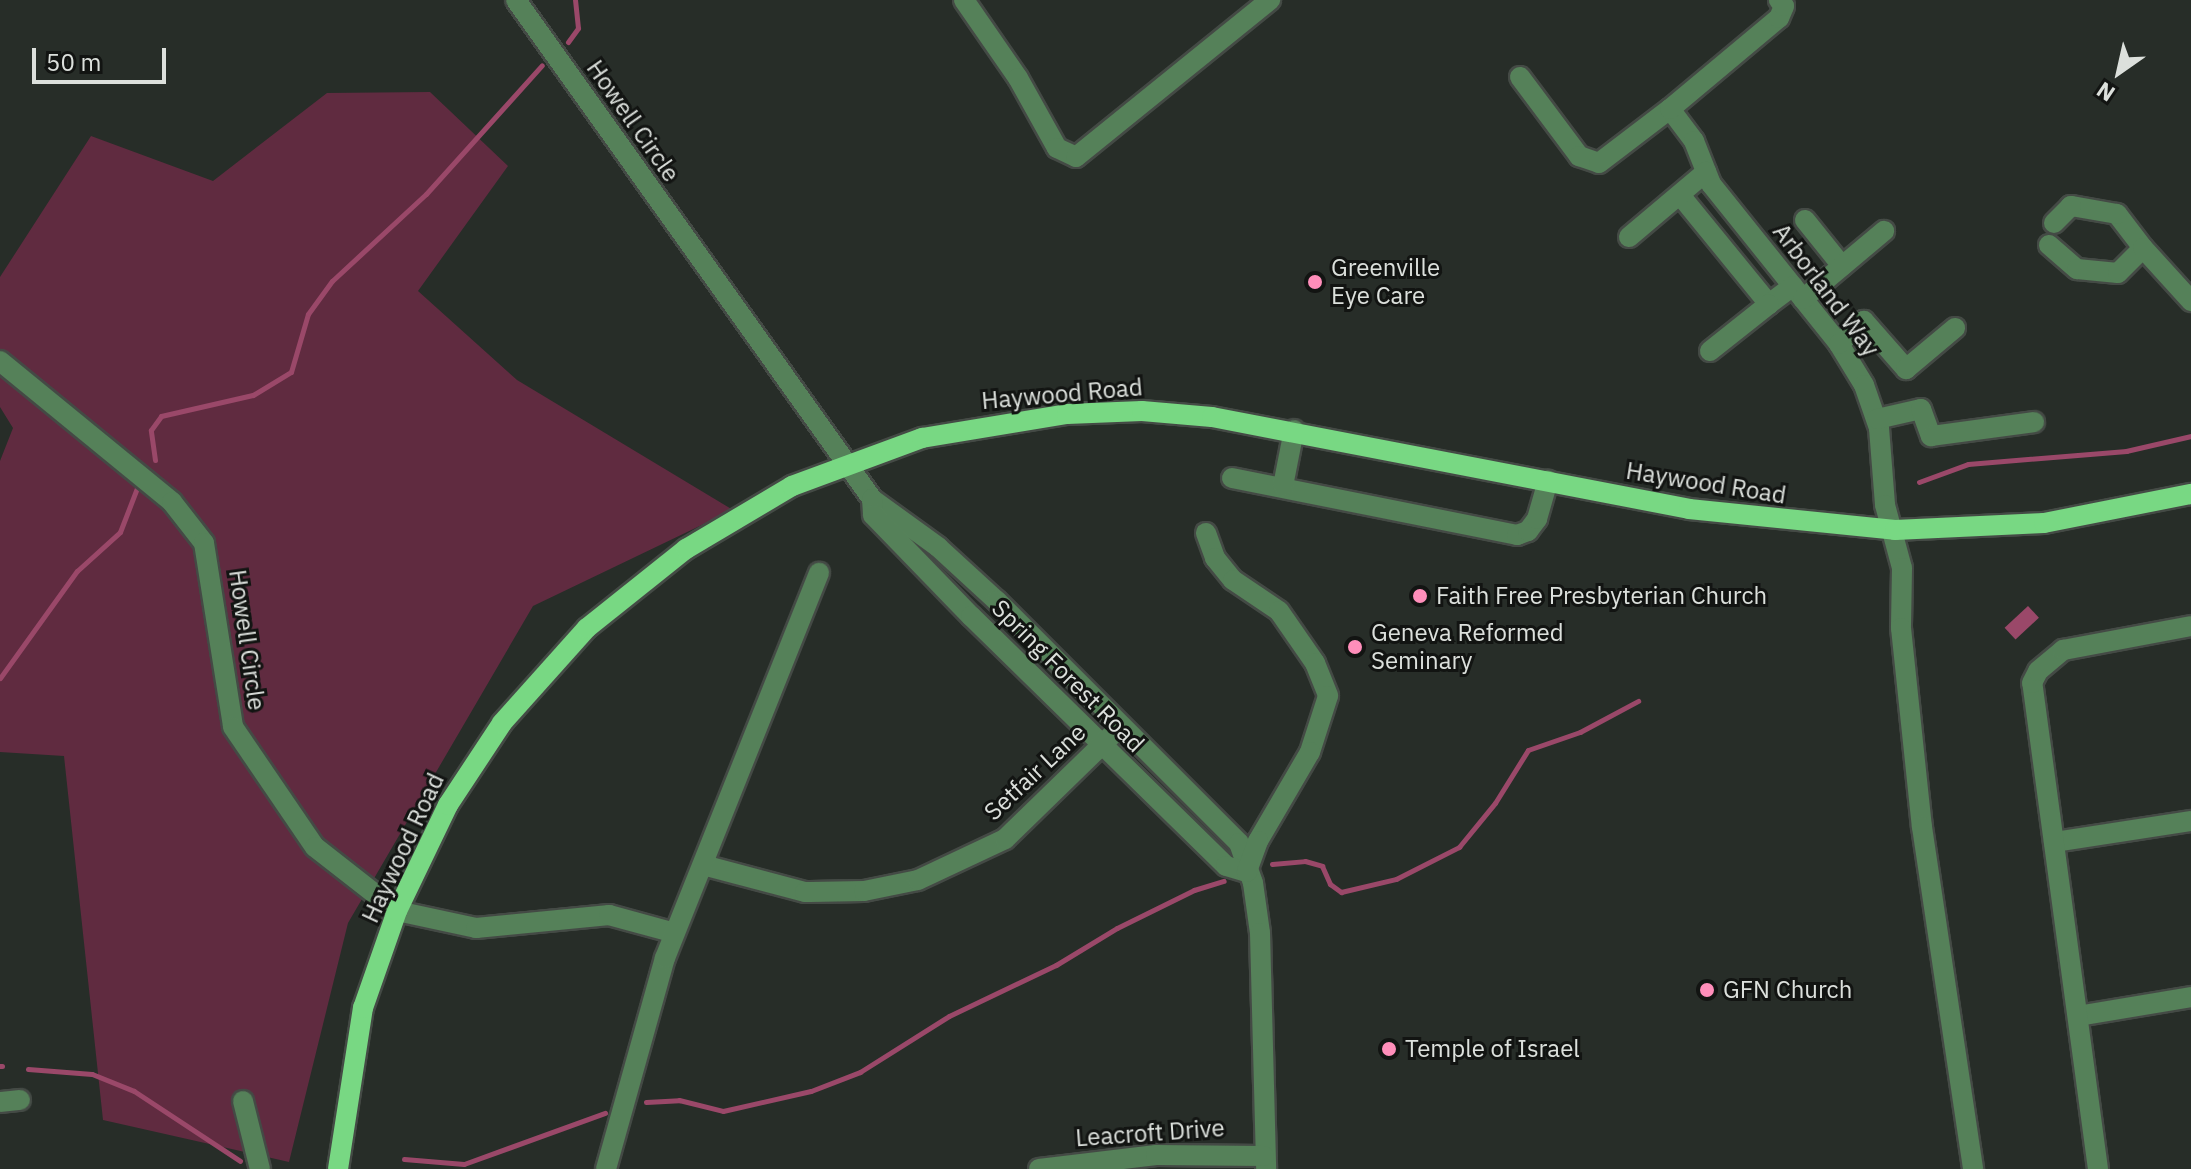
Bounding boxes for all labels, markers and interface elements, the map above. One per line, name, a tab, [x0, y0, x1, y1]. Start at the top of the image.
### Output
scale bar	[36, 32, 170, 82]
north arrow	[2079, 32, 2159, 112]
text: 50 m	[46, 46, 101, 78]
street label: Howell Circle	[581, 55, 685, 187]
text: N	[2091, 76, 2120, 109]
street label: Arborland Way	[1767, 218, 1885, 362]
place label: Greenville Eye Care	[1331, 254, 1440, 310]
marker: Greenville Eye Care	[1306, 273, 1324, 291]
street label: Haywood Road	[980, 373, 1144, 415]
street label: Haywood Road	[1624, 456, 1788, 510]
street label: Howell Circle	[223, 568, 271, 712]
place label: Faith Free Presbyterian Church	[1436, 582, 1767, 610]
marker: Faith Free Presbyterian Church	[1411, 587, 1429, 605]
street label: Spring Forest Road	[986, 594, 1150, 758]
place label: Geneva Reformed Seminary	[1371, 619, 1564, 675]
marker: Geneva Reformed Seminary	[1346, 638, 1364, 656]
street label: Setfair Lane	[978, 718, 1092, 826]
street label: Haywood Road	[356, 769, 450, 927]
place label: GFN Church	[1723, 976, 1852, 1004]
marker: GFN Church	[1698, 981, 1716, 999]
place label: Temple of Israel	[1405, 1035, 1580, 1063]
marker: Temple of Israel	[1380, 1040, 1398, 1058]
street label: Leacroft Drive	[1074, 1113, 1226, 1153]

